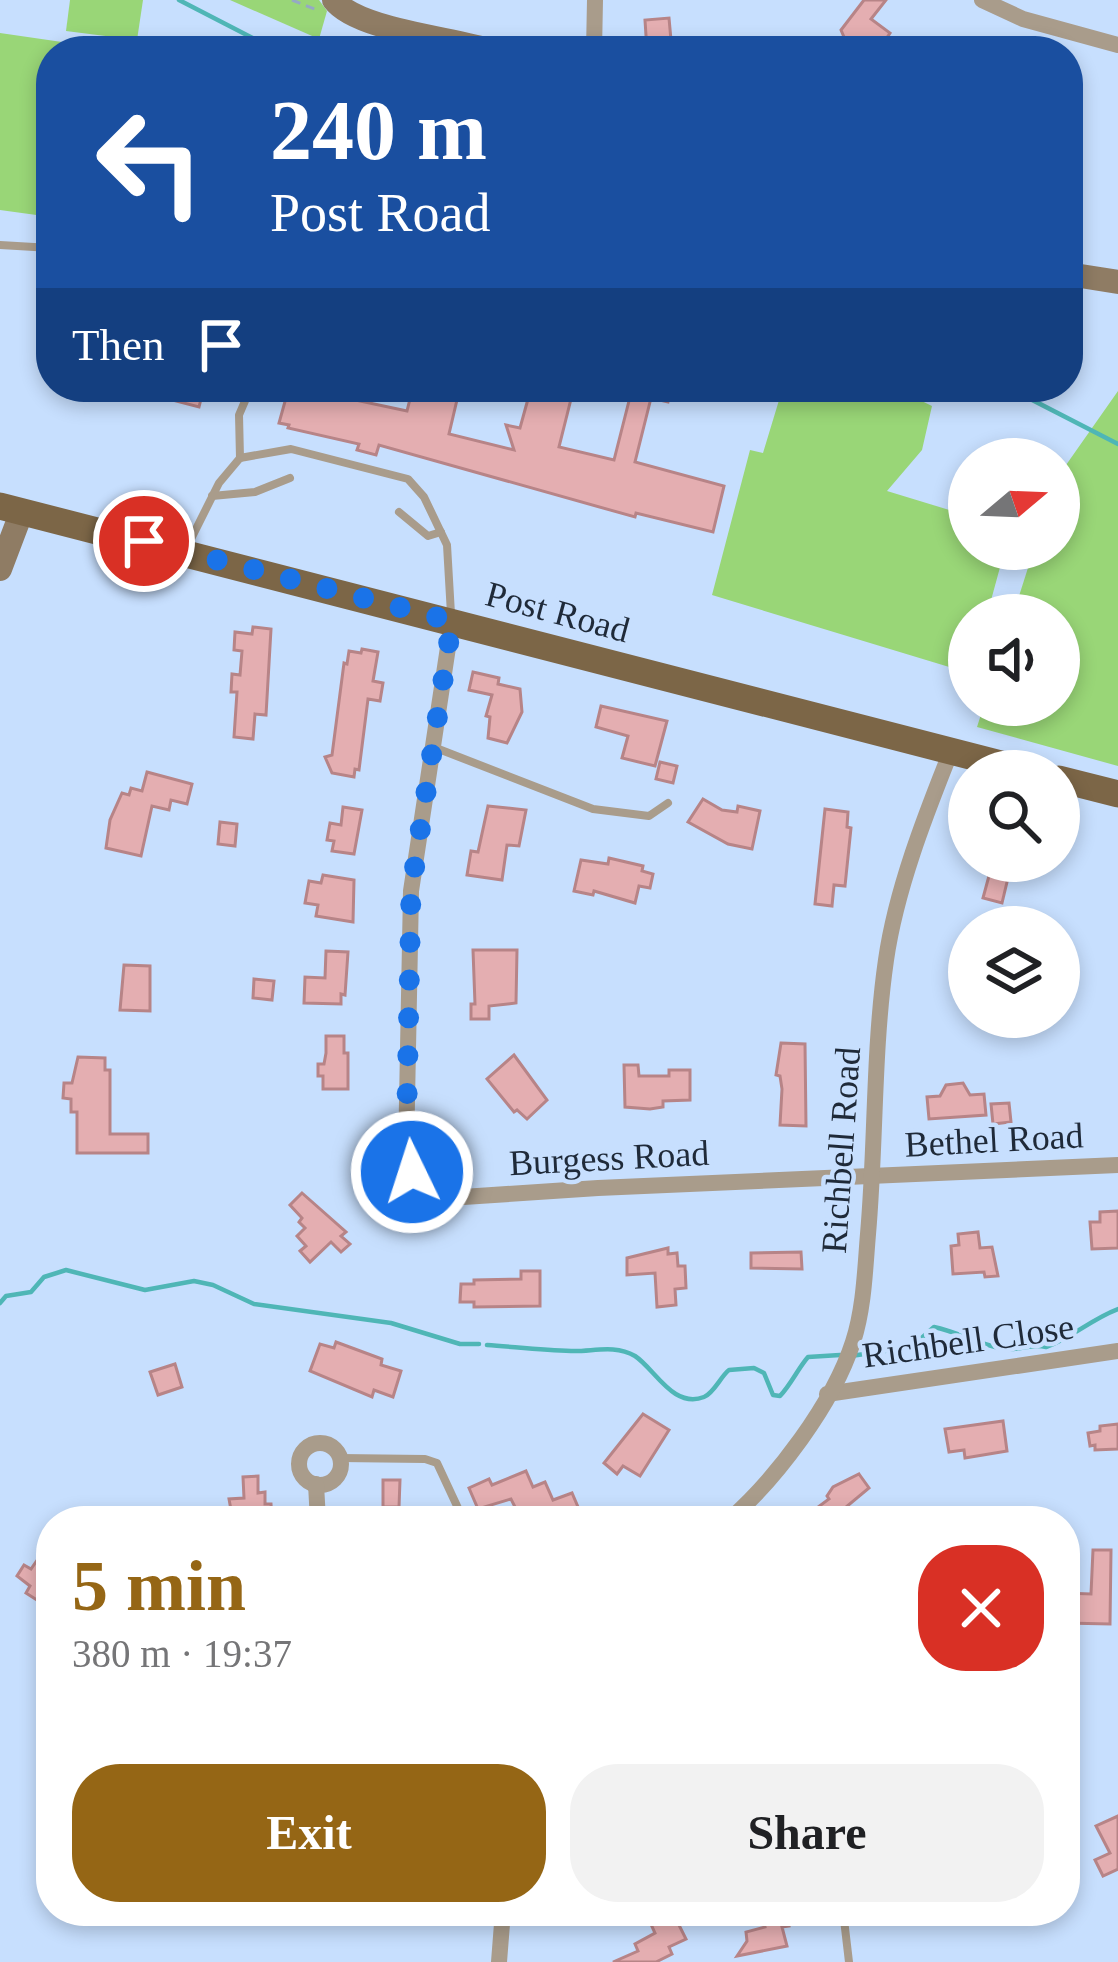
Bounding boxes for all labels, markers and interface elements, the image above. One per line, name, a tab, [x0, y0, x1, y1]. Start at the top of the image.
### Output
icon: left	[72, 84, 228, 240]
text: 240 m	[270, 84, 487, 177]
text: Post Road	[270, 183, 491, 243]
icon: arrive	[188, 312, 254, 378]
text: Then	[72, 320, 164, 370]
north arrow	[948, 438, 1080, 570]
map controls	[948, 438, 1080, 1038]
pin	[93, 490, 195, 592]
icon: arrive	[111, 508, 177, 574]
street label: Post Road	[482, 574, 634, 650]
button: sound	[948, 594, 1080, 726]
button: search	[948, 750, 1080, 882]
button: layers	[948, 906, 1080, 1038]
street label: Richbell Road	[814, 1045, 868, 1255]
position arrow	[349, 1109, 475, 1235]
street label: Bethel Road	[904, 1115, 1084, 1165]
street label: Burgess Road	[508, 1133, 710, 1183]
street label: Richbell Close	[860, 1306, 1076, 1376]
button: close	[918, 1545, 1044, 1671]
text: 5 min	[72, 1546, 246, 1626]
text: 380 m · 19:37	[72, 1632, 292, 1675]
button: Exit	[72, 1764, 546, 1902]
button: Share	[570, 1764, 1044, 1902]

